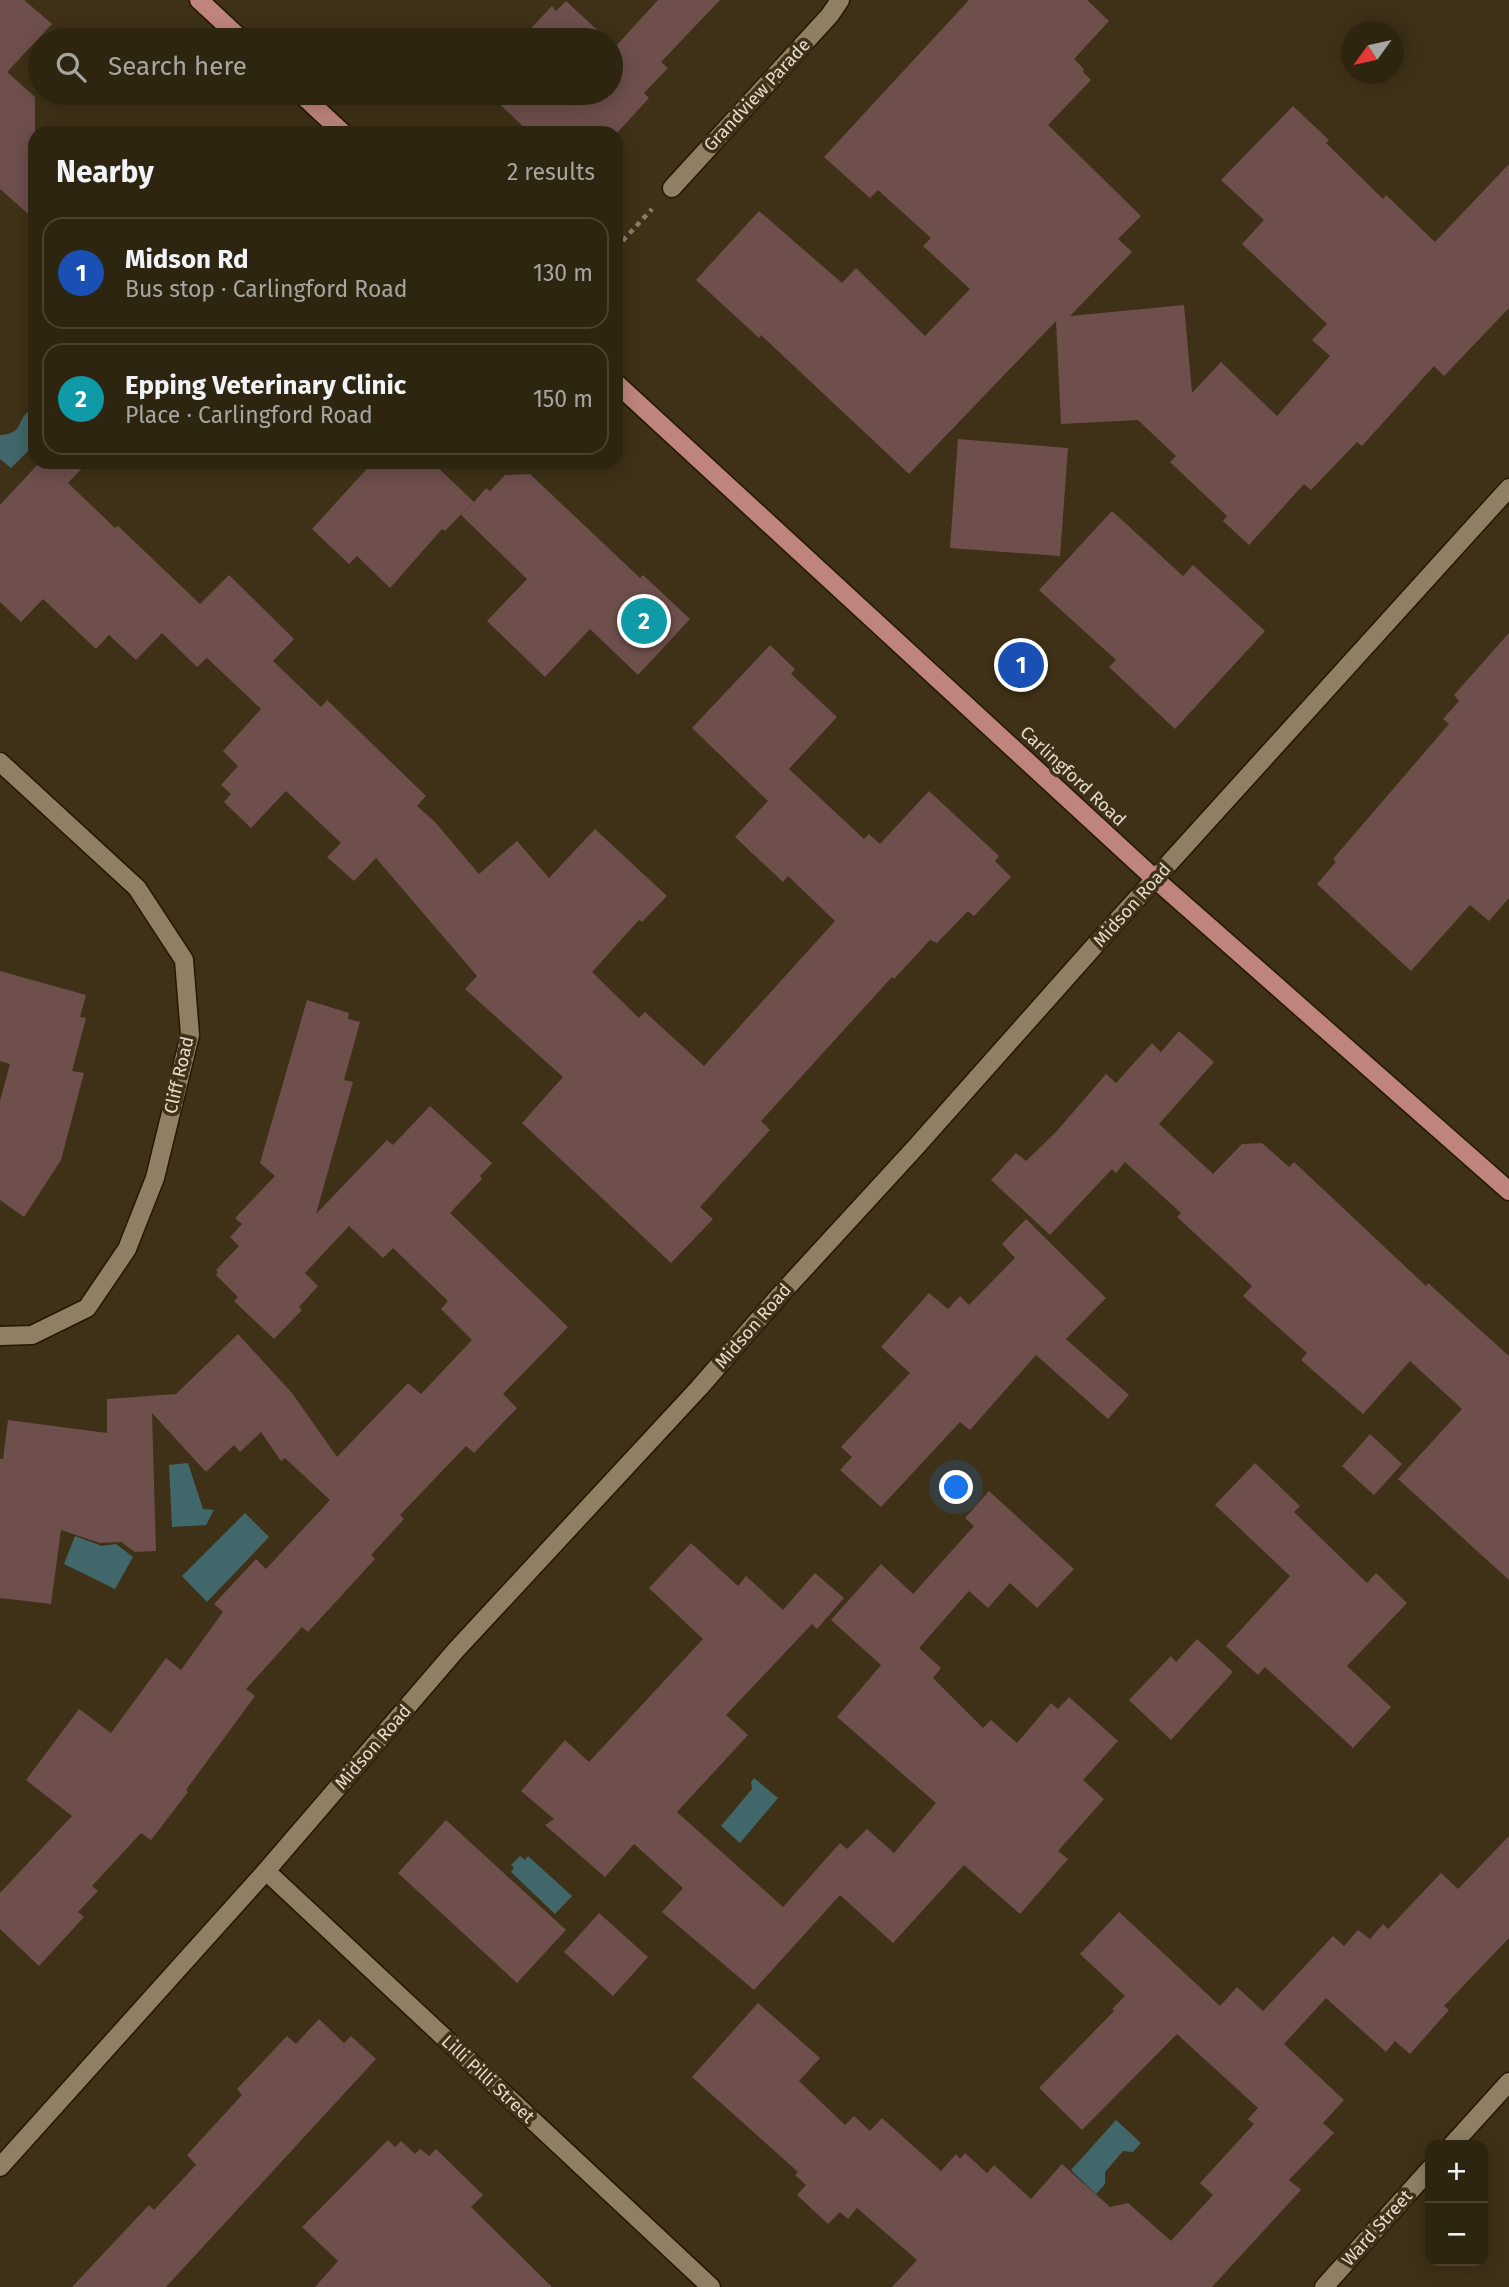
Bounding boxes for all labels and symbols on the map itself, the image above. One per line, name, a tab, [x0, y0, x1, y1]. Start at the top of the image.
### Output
north arrow	[1341, 21, 1404, 84]
street label: Grandview Parade	[699, 34, 815, 156]
pin: 2	[621, 595, 667, 647]
pin: 1	[998, 639, 1044, 691]
street label: Carlingford Road	[1016, 721, 1130, 831]
street label: Midson Road	[1088, 858, 1176, 952]
street label: Cliff Road	[159, 1034, 199, 1116]
street label: Midson Road	[710, 1279, 796, 1373]
your location	[939, 1470, 973, 1504]
street label: Midson Road	[330, 1700, 416, 1794]
street label: Lilli Pilli Street	[437, 2030, 539, 2128]
street label: Ward Street	[1337, 2185, 1417, 2271]

